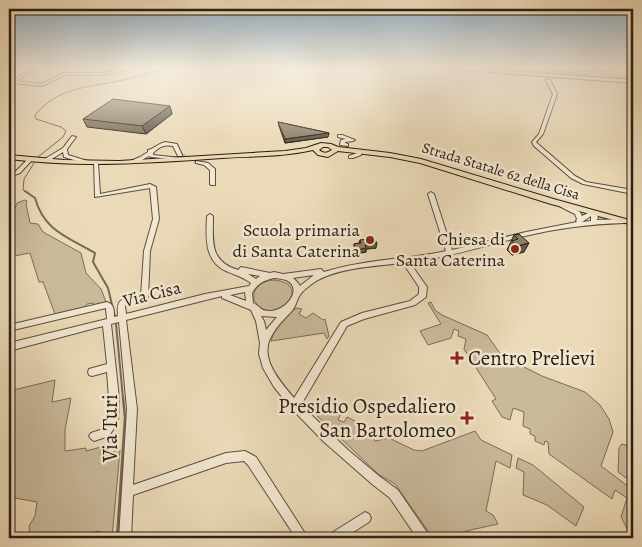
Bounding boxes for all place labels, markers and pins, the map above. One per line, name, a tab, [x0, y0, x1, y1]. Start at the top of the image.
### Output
place label: Scuola primaria di Santa Caterina	[232, 218, 361, 263]
place label: Chiesa di Santa Caterina	[396, 227, 506, 272]
marker: Scuola primaria di Santa Caterina	[364, 234, 376, 246]
marker: Chiesa di Santa Caterina	[509, 243, 521, 255]
place label: Centro Prelievi	[468, 344, 595, 372]
marker: Centro Prelievi	[450, 351, 464, 365]
place label: Presidio Ospedaliero San Bartolomeo	[278, 392, 456, 444]
marker: Presidio Ospedaliero San Bartolomeo	[460, 411, 474, 425]

